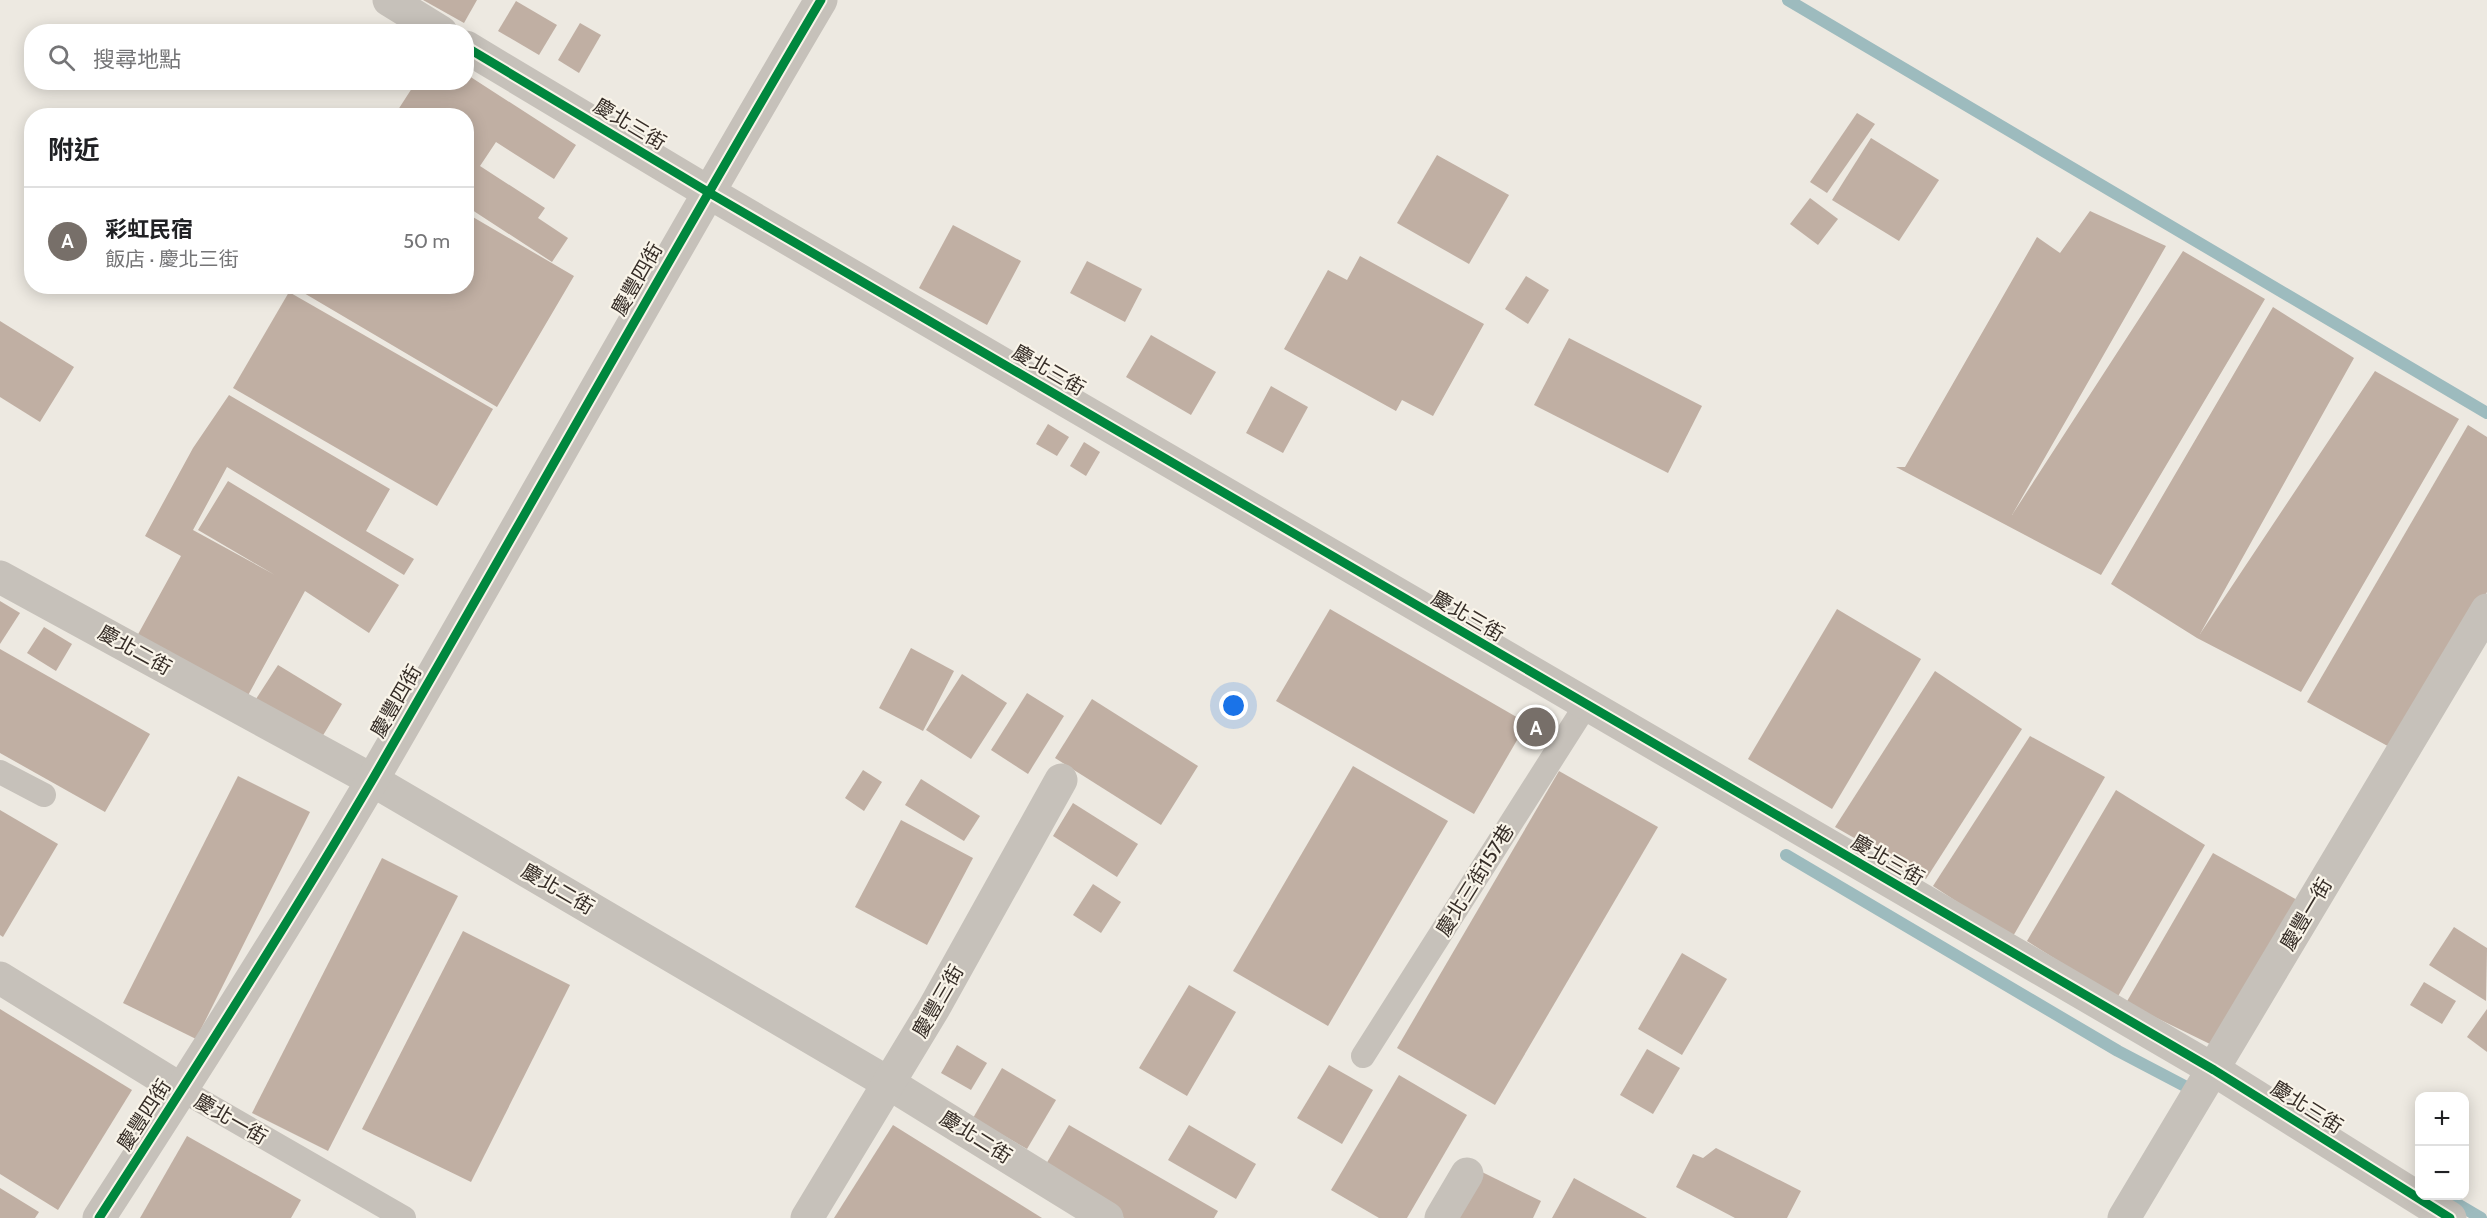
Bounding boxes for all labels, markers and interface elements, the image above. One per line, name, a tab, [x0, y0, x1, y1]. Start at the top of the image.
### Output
search box	[24, 24, 474, 90]
icon: search	[45, 41, 78, 74]
text: 搜尋地點	[93, 46, 181, 73]
street label: 慶北三街	[590, 93, 670, 155]
text: 附近	[48, 134, 100, 166]
text: 彩虹民宿	[105, 216, 193, 243]
text: A	[61, 229, 74, 253]
text: 50 m	[403, 229, 450, 253]
street label: 慶豐四街	[607, 238, 667, 320]
text: 飯店 · 慶北三街	[105, 247, 239, 271]
street label: 慶北三街	[1008, 340, 1090, 400]
street label: 慶北三街	[1427, 586, 1509, 646]
street label: 慶北二街	[94, 620, 176, 680]
street label: 慶豐四街	[366, 660, 426, 742]
your location	[1219, 691, 1248, 720]
pin: A	[1516, 704, 1556, 750]
street label: 慶北三街157巷	[1431, 820, 1519, 940]
street label: 慶北三街	[1847, 830, 1929, 890]
street label: 慶北二街	[517, 859, 599, 919]
street label: 慶豐一街	[2275, 874, 2337, 954]
street label: 慶豐三街	[908, 960, 968, 1042]
street label: 慶豐四街	[112, 1075, 176, 1155]
street label: 慶北三街	[2267, 1076, 2347, 1138]
street label: 慶北一街	[190, 1089, 272, 1149]
map controls	[2415, 1092, 2469, 1200]
button: +	[2415, 1092, 2469, 1146]
street label: 慶北二街	[936, 1106, 1016, 1168]
button: −	[2415, 1146, 2469, 1200]

